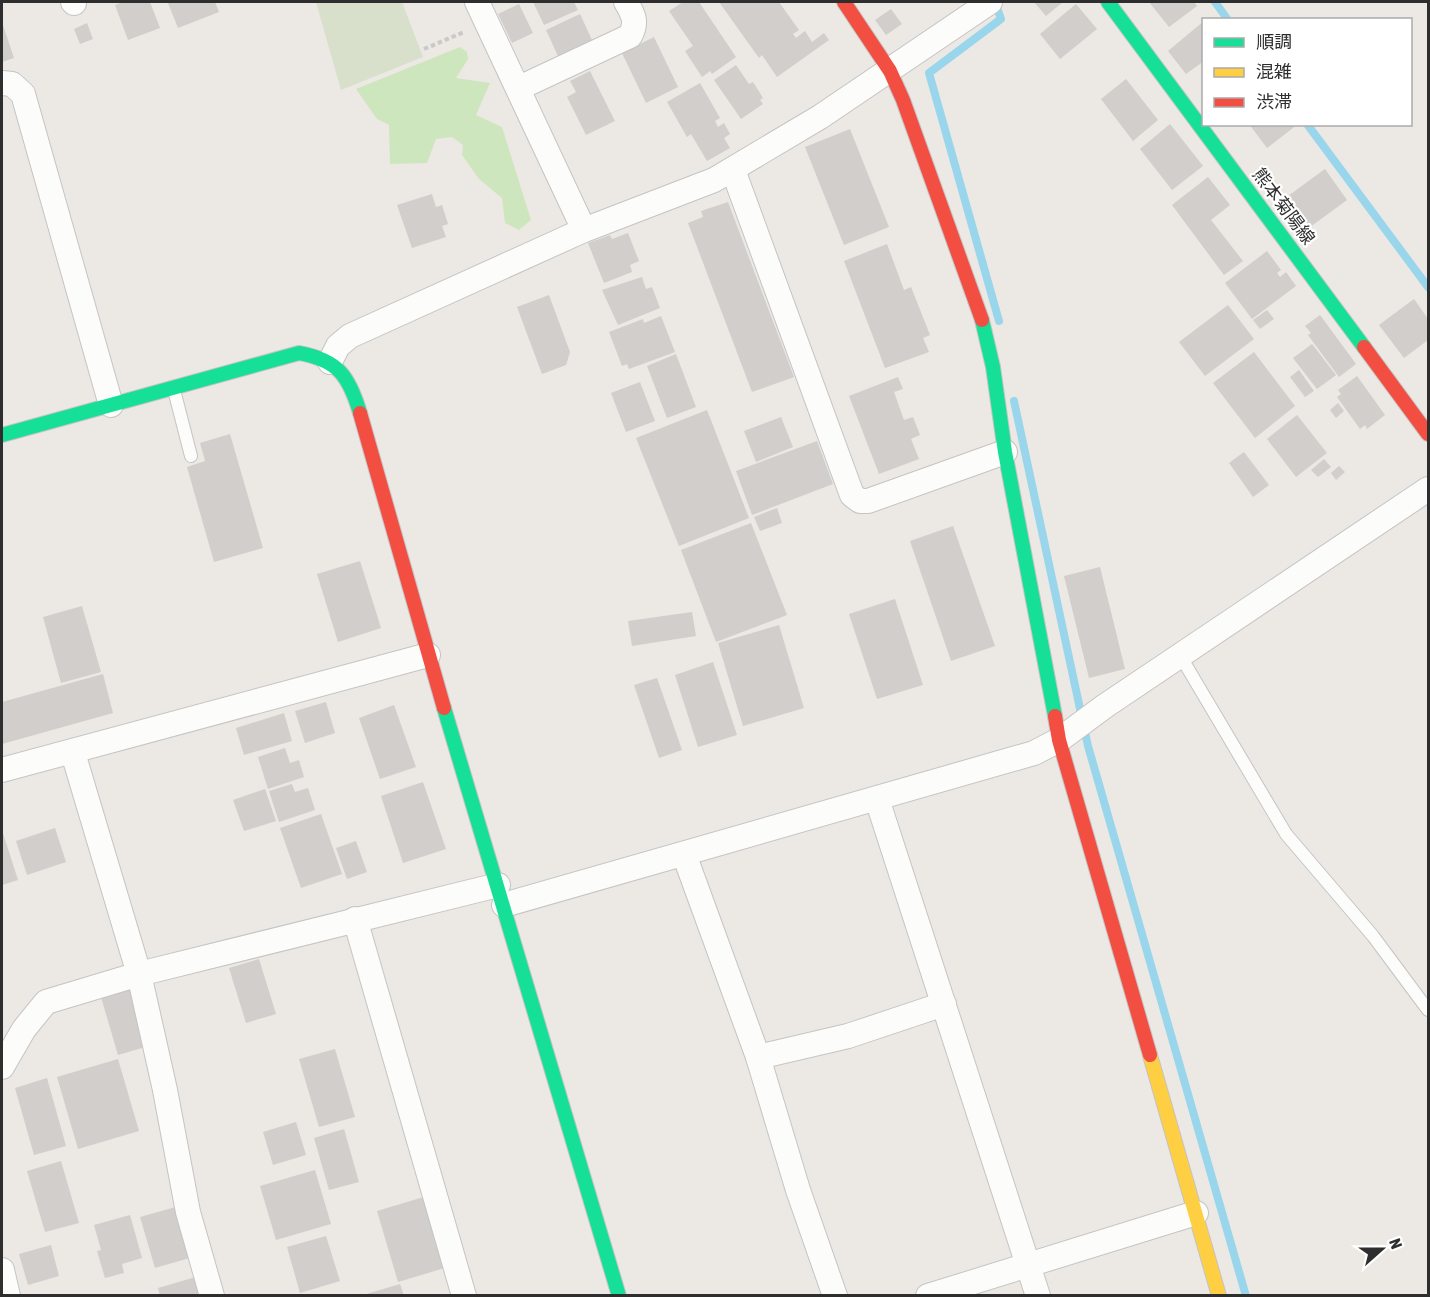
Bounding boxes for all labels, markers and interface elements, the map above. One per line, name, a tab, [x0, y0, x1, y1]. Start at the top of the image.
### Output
legend	[1202, 18, 1412, 126]
text: 順調	[1256, 31, 1292, 52]
text: 混雑	[1256, 61, 1292, 82]
text: 渋滞	[1256, 91, 1292, 112]
street label: 熊本菊陽線	[1249, 164, 1319, 248]
north arrow	[1352, 1219, 1412, 1279]
text: N	[1386, 1236, 1406, 1251]

